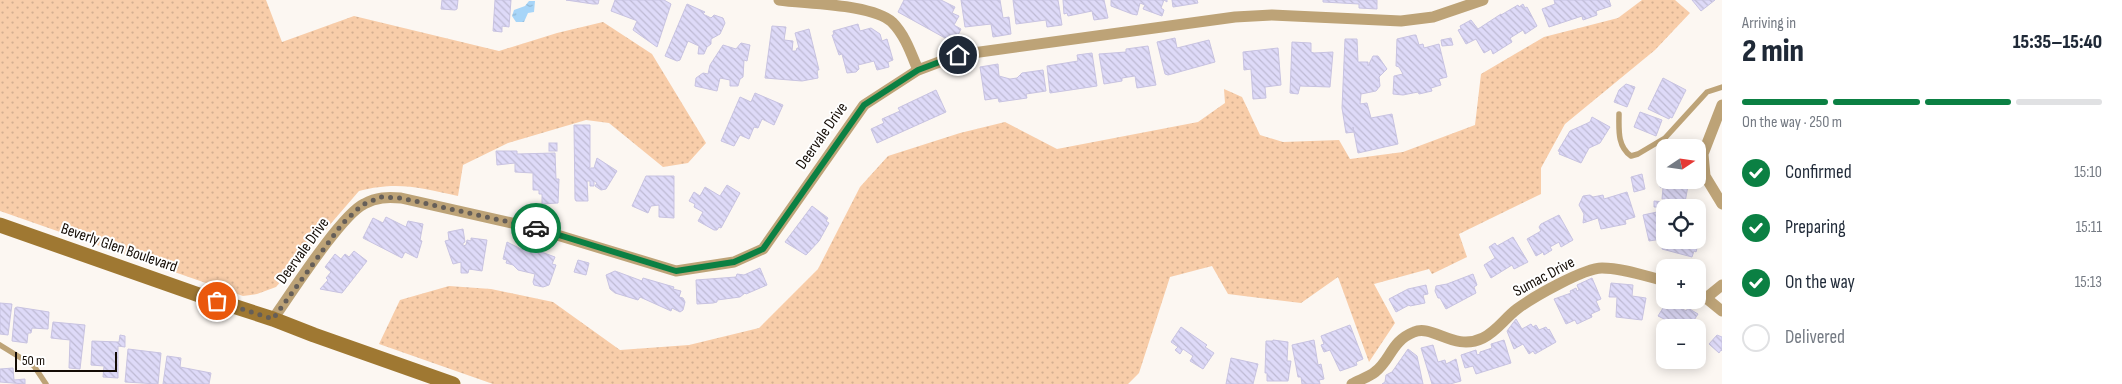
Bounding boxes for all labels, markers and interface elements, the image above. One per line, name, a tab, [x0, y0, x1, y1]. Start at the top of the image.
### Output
text: Arriving in	[1742, 14, 1796, 33]
text: 15:35–15:40	[2013, 31, 2102, 54]
text: 2 min	[1742, 32, 1804, 71]
pin	[937, 34, 979, 76]
icon: home	[944, 41, 972, 69]
street label: Deervale Drive	[792, 99, 852, 173]
text: On the way · 250 m	[1742, 113, 1842, 132]
north arrow	[1656, 139, 1706, 189]
map controls	[1656, 139, 1706, 369]
icon: check	[1742, 159, 1770, 187]
text: Confirmed	[1785, 161, 1852, 184]
text: 15:10	[2074, 163, 2102, 182]
button: locate	[1656, 199, 1706, 249]
courier	[511, 203, 561, 253]
street label: Deervale Drive	[273, 214, 333, 288]
icon: car	[522, 214, 550, 242]
icon: check	[1742, 214, 1770, 242]
text: Preparing	[1785, 216, 1846, 239]
text: 15:11	[2076, 218, 2102, 237]
street label: Beverly Glen Boulevard	[58, 219, 180, 277]
street label: Sumac Drive	[1510, 253, 1578, 301]
button: +	[1656, 259, 1706, 309]
icon: check	[1742, 269, 1770, 297]
text: On the way	[1785, 271, 1855, 294]
text: 15:13	[2075, 273, 2102, 292]
pin	[196, 280, 238, 322]
icon: bag	[203, 287, 231, 315]
button: −	[1656, 319, 1706, 369]
text: Delivered	[1785, 326, 1845, 349]
scale bar	[15, 349, 118, 372]
text: 50 m	[22, 352, 45, 369]

